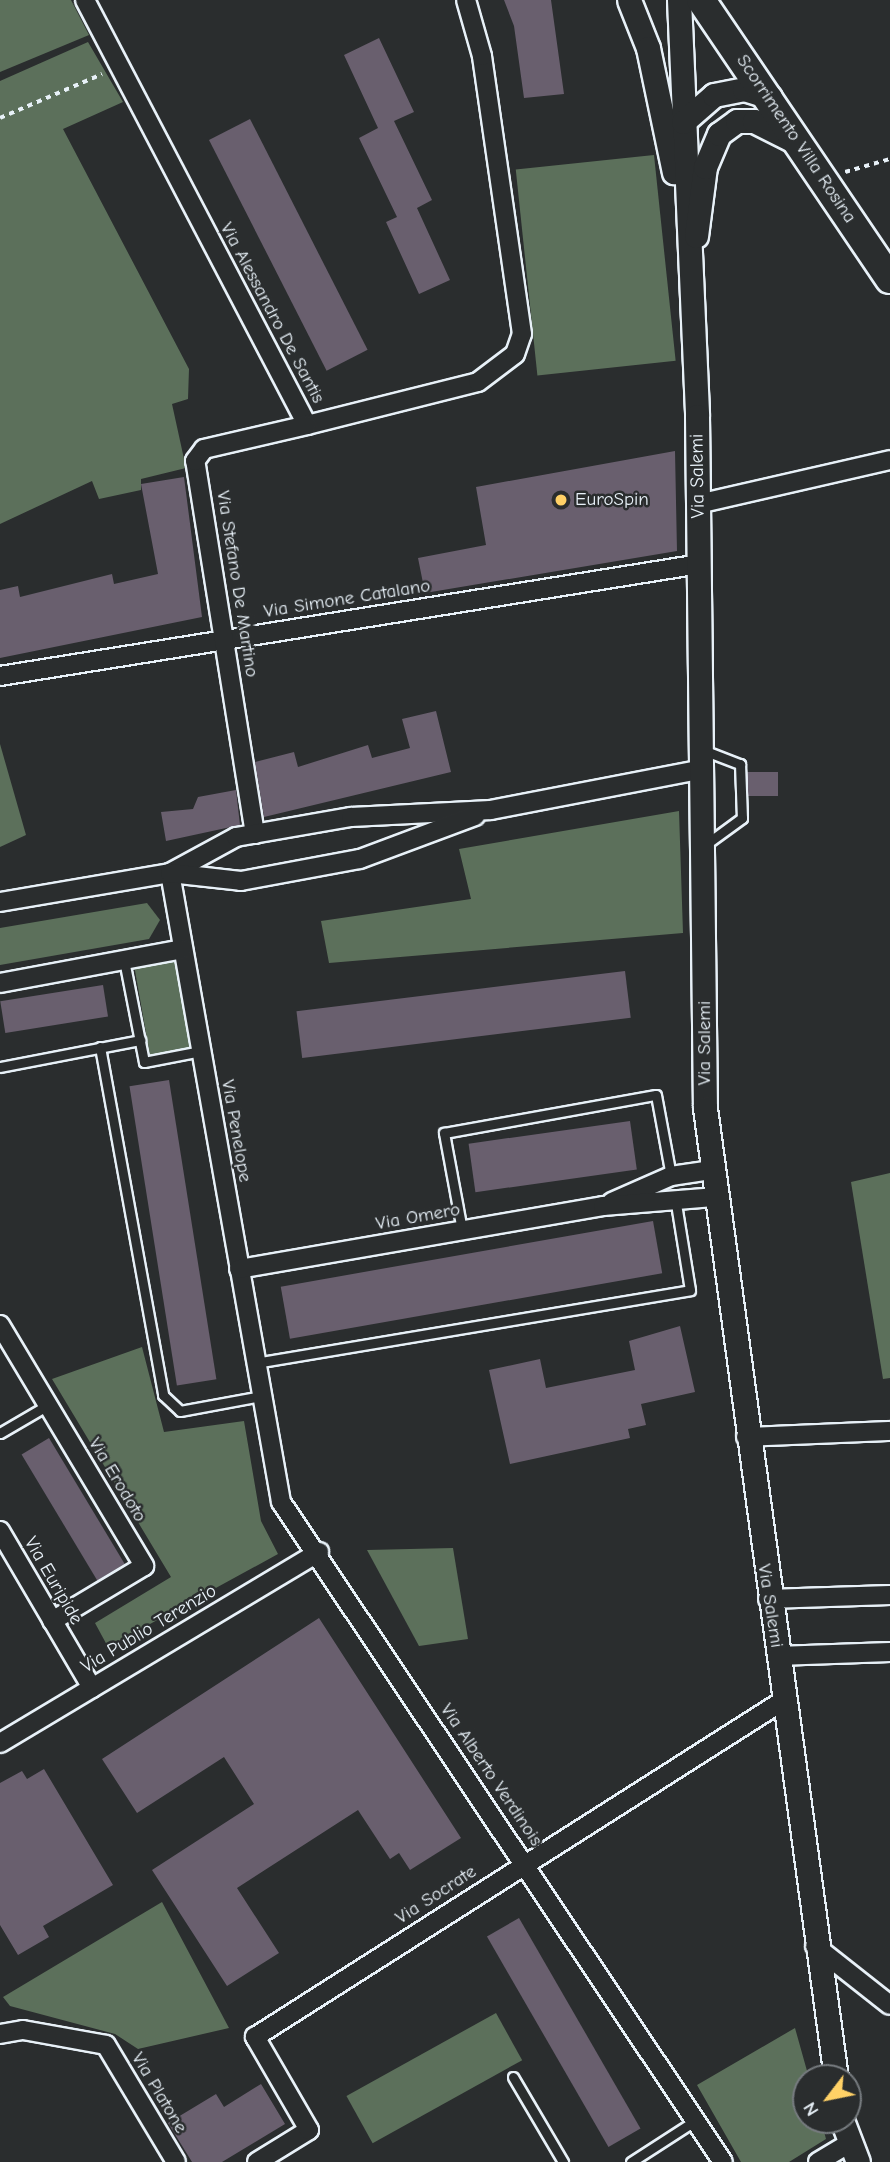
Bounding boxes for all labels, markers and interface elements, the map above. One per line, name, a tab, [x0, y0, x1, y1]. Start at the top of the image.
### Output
street label: Scorrimento Villa Rosina	[731, 50, 861, 228]
street label: Via Alessandro De Santis	[215, 219, 329, 407]
street label: Via Salemi	[686, 433, 710, 519]
street label: Via Stefano De Martino	[211, 489, 263, 679]
place label: EuroSpin	[575, 489, 649, 511]
marker: EuroSpin	[553, 492, 569, 508]
street label: Via Simone Catalano	[262, 575, 432, 623]
street label: Via Salemi	[694, 1001, 716, 1085]
street label: Via Penelope	[216, 1078, 256, 1184]
street label: Via Omero	[374, 1198, 462, 1236]
street label: Via Erodoto	[83, 1434, 151, 1526]
street label: Via Euripide	[19, 1533, 87, 1629]
street label: Via Salemi	[752, 1562, 788, 1650]
street label: Via Publio Terenzio	[77, 1580, 221, 1678]
street label: Via Alberto Verdinois	[435, 1699, 547, 1851]
street label: Via Socrate	[391, 1860, 481, 1930]
street label: Via Platone	[126, 2048, 192, 2138]
north arrow	[792, 2064, 862, 2134]
text: N	[798, 2098, 824, 2120]

